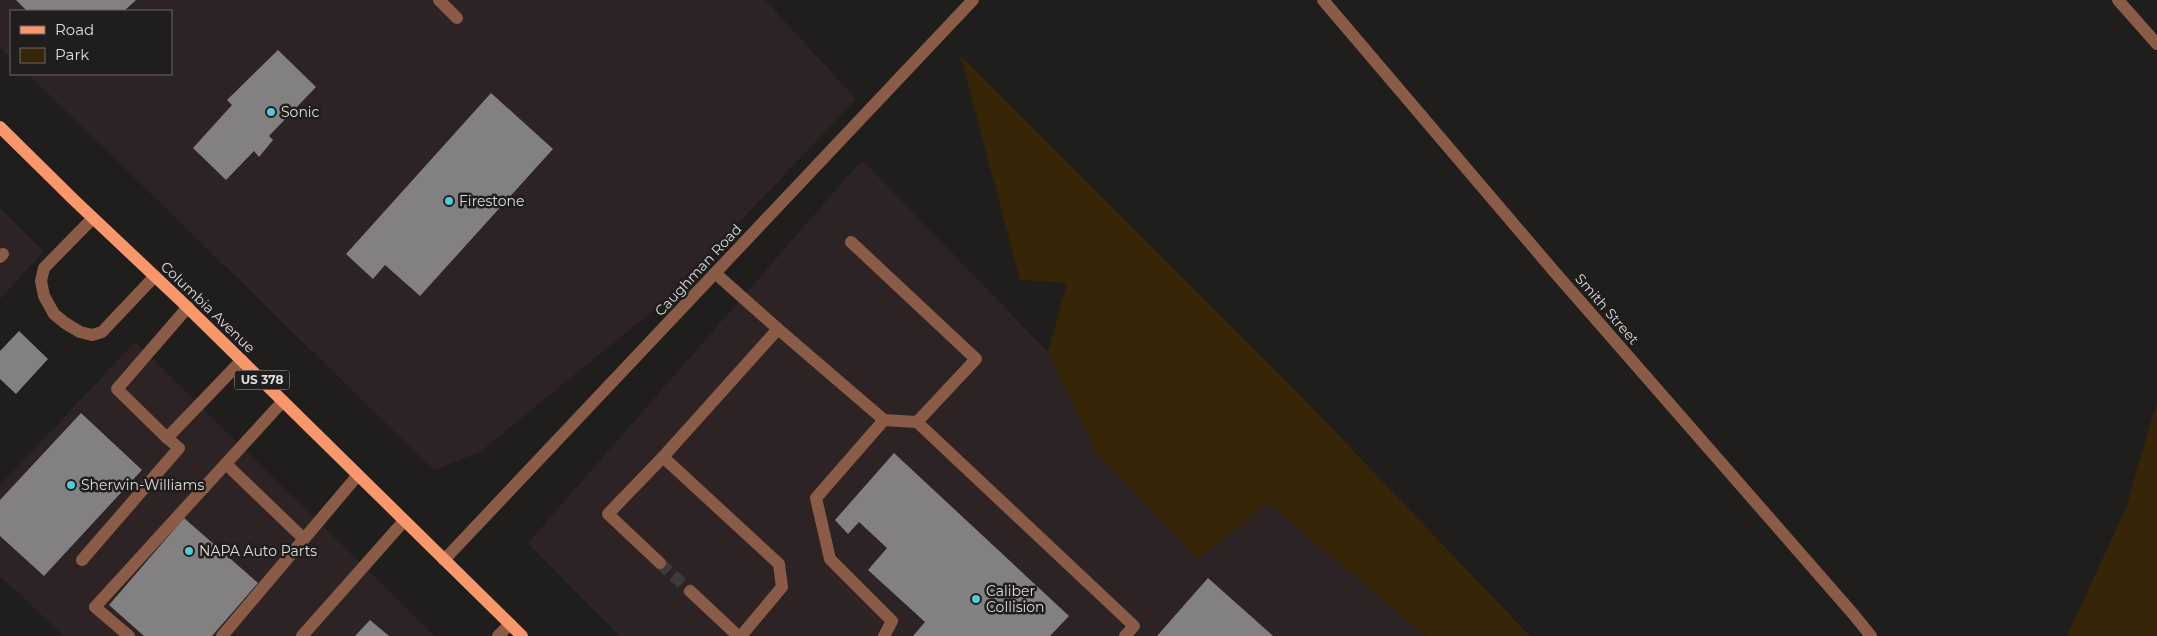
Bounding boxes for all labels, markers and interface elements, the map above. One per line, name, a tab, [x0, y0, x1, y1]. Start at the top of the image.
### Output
legend	[10, 10, 172, 75]
text: Road	[55, 20, 94, 39]
text: Park	[55, 45, 89, 64]
place label: Sonic	[281, 103, 320, 121]
marker: Sonic	[265, 106, 277, 118]
place label: Firestone	[459, 192, 524, 210]
marker: Firestone	[443, 195, 455, 207]
street label: Caughman Road	[651, 220, 745, 320]
street label: Columbia Avenue	[157, 257, 259, 357]
street label: Smith Street	[1571, 270, 1643, 348]
road number: US 378	[234, 370, 290, 390]
place label: Sherwin-Williams	[81, 476, 204, 494]
marker: Sherwin-Williams	[65, 479, 77, 491]
place label: NAPA Auto Parts	[199, 542, 317, 560]
marker: NAPA Auto Parts	[183, 545, 195, 557]
place label: Caliber Collision	[986, 582, 1045, 616]
marker: Caliber Collision	[970, 593, 982, 605]

